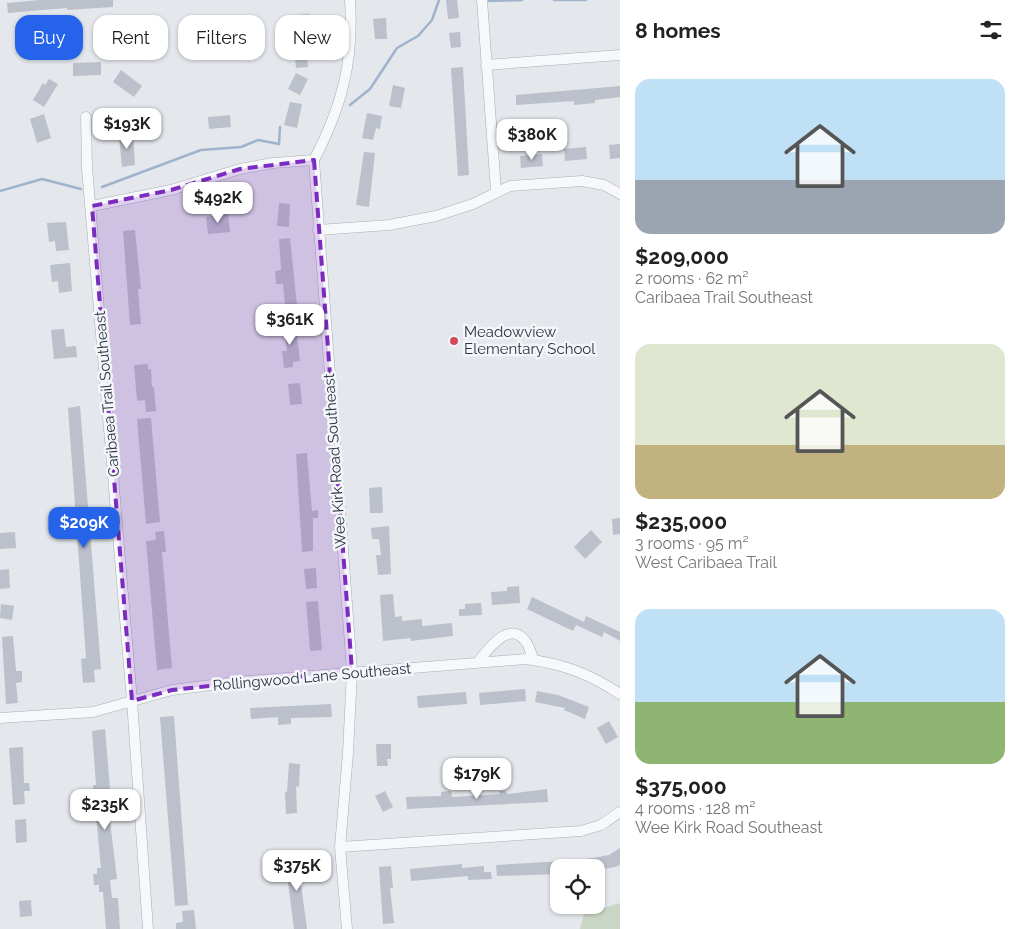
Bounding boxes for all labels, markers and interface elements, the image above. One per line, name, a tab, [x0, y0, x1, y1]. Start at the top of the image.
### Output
chip: Buy	[15, 15, 83, 60]
chip: Rent	[93, 15, 168, 60]
chip: Filters	[178, 15, 265, 60]
chip: New	[275, 15, 349, 60]
icon: filters	[977, 16, 1005, 44]
text: 8 homes	[635, 18, 721, 43]
pin: $193K	[92, 108, 162, 150]
icon: home	[775, 111, 865, 201]
text: $193K	[103, 114, 151, 133]
pin: $380K	[497, 119, 567, 161]
text: $380K	[507, 125, 557, 144]
pin: $492K	[183, 182, 253, 224]
text: $492K	[194, 188, 242, 207]
text: $209,000	[635, 244, 729, 269]
text: 2 rooms · 62 m²	[635, 269, 748, 288]
text: Caribaea Trail Southeast	[635, 288, 813, 307]
pin: $361K	[255, 304, 325, 346]
street label: Caribaea Trail Southeast	[91, 310, 123, 478]
text: $361K	[266, 310, 314, 329]
place label: Meadowview Elementary School	[464, 323, 596, 358]
marker: Meadowview Elementary School	[448, 335, 460, 347]
street label: Wee Kirk Road Southeast	[320, 373, 350, 549]
icon: home	[775, 376, 865, 466]
pin: $209K	[49, 506, 119, 549]
text: $235,000	[635, 509, 727, 534]
text: $209K	[59, 513, 109, 532]
text: 3 rooms · 95 m²	[635, 534, 749, 553]
text: West Caribaea Trail	[635, 553, 777, 572]
icon: home	[775, 641, 865, 731]
street label: Rollingwood Lane Southeast	[212, 659, 412, 695]
pin: $179K	[442, 758, 512, 800]
text: $179K	[453, 764, 501, 783]
text: $375,000	[635, 774, 727, 799]
pin: $235K	[70, 788, 140, 831]
text: $235K	[81, 795, 129, 814]
text: 4 rooms · 128 m²	[635, 799, 756, 818]
text: Wee Kirk Road Southeast	[635, 818, 823, 837]
pin: $375K	[262, 850, 332, 892]
text: $375K	[273, 856, 321, 875]
map controls	[550, 859, 605, 914]
button: locate	[550, 859, 605, 914]

